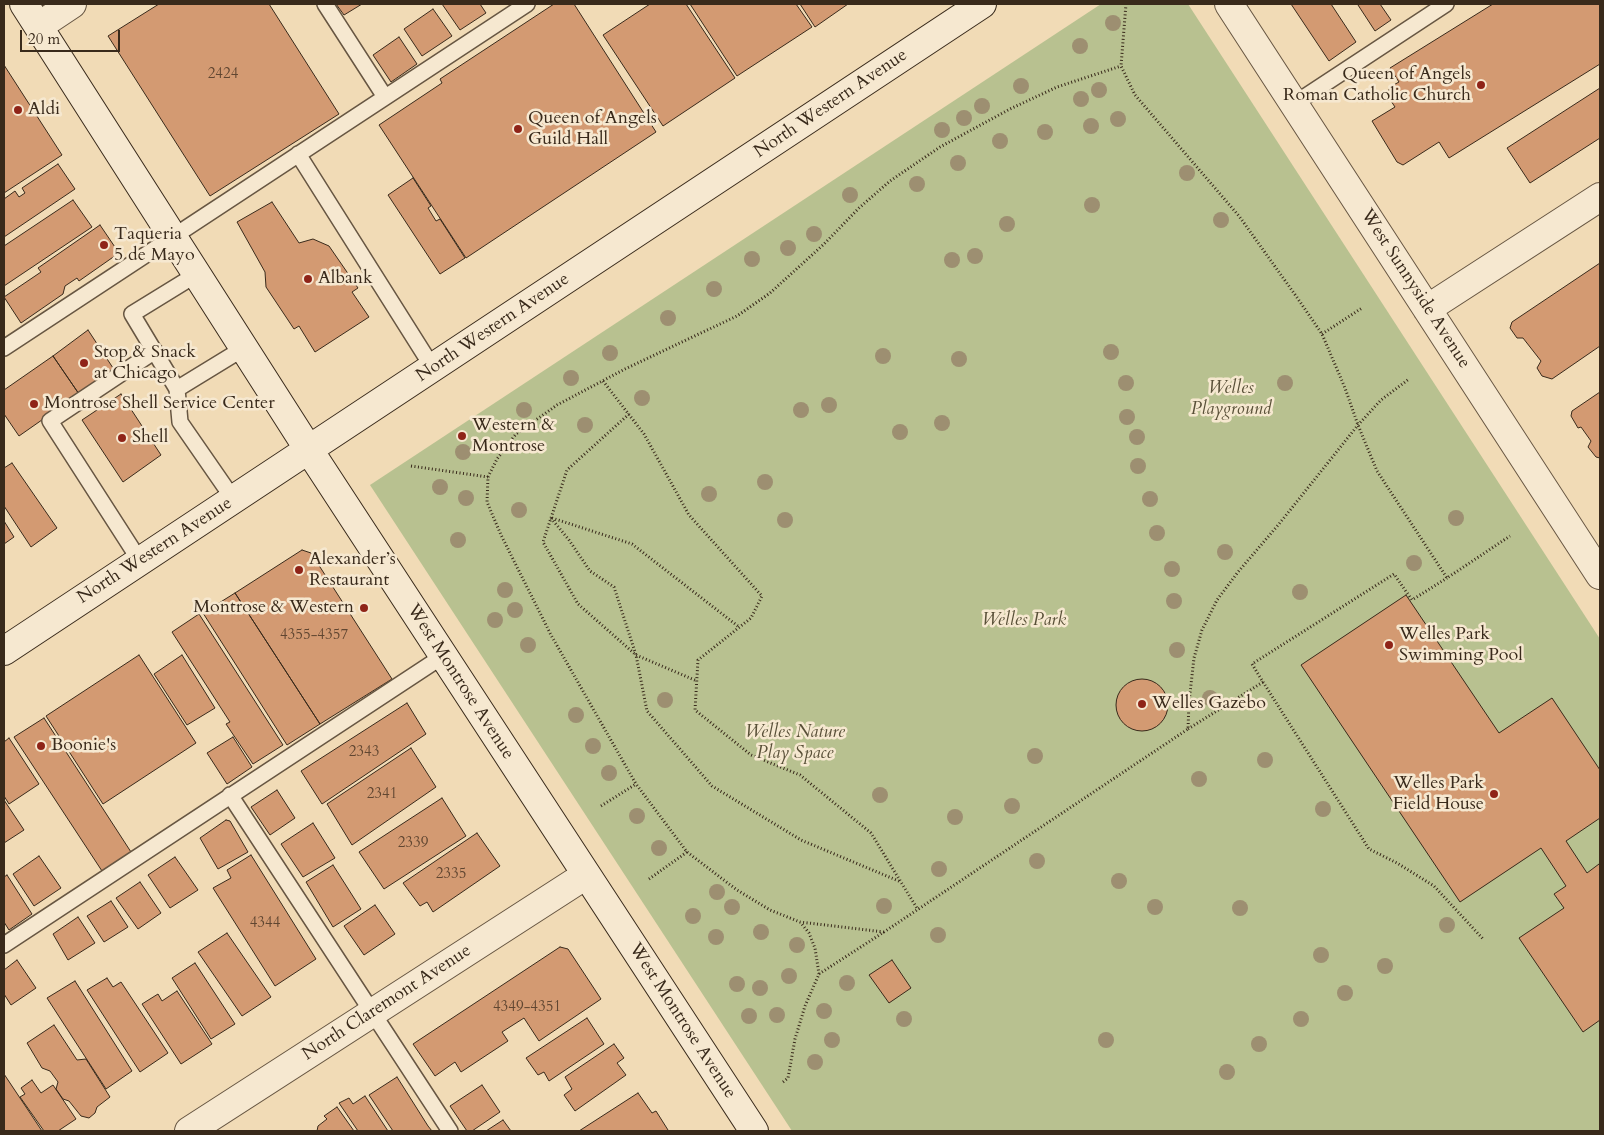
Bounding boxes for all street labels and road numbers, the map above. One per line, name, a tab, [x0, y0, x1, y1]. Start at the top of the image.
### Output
street label: North Western Avenue	[750, 45, 912, 163]
street label: West Sunnyside Avenue	[1355, 205, 1475, 373]
street label: North Western Avenue	[412, 269, 574, 387]
street label: North Western Avenue	[74, 493, 236, 609]
street label: West Montrose Avenue	[402, 600, 518, 764]
street label: West Montrose Avenue	[624, 939, 740, 1103]
street label: North Claremont Avenue	[299, 940, 475, 1066]

